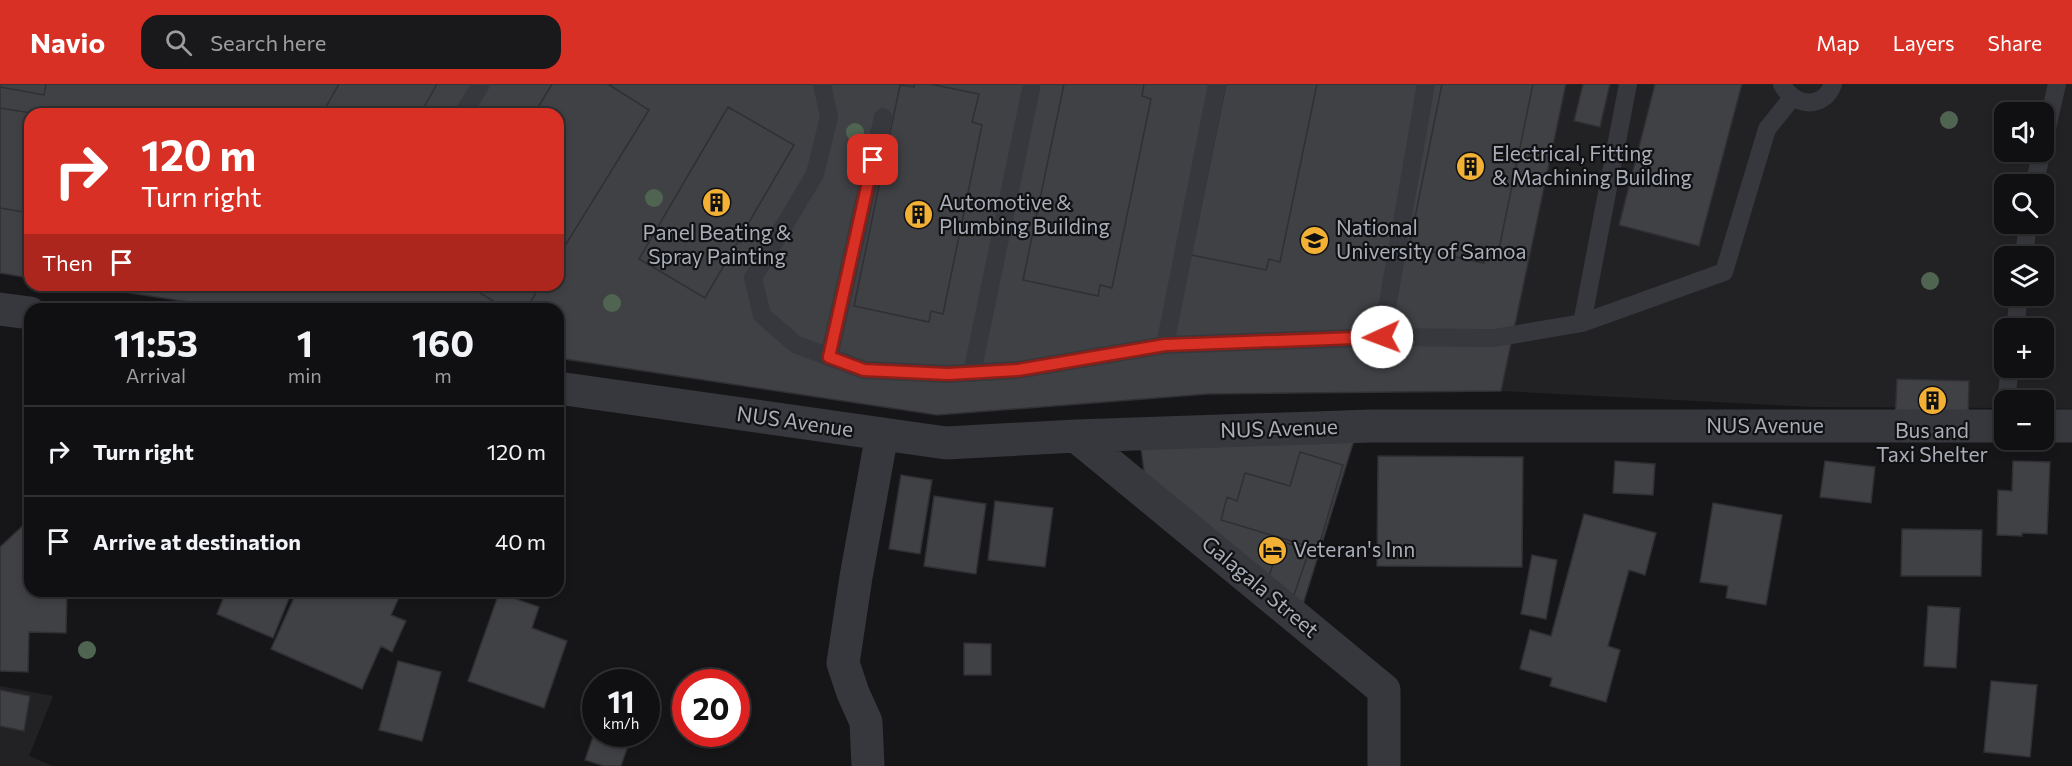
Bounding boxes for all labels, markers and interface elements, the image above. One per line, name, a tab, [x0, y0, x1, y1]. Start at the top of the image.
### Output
search box	[141, 15, 561, 69]
text: Navio	[30, 25, 105, 59]
icon: search	[162, 26, 195, 59]
text: Search here	[210, 29, 326, 56]
text: Map	[1816, 30, 1860, 55]
text: Layers	[1893, 30, 1955, 55]
text: Share	[1988, 30, 2042, 55]
map controls	[1994, 102, 2054, 450]
button: sound	[1994, 102, 2054, 162]
text: 120 m	[141, 128, 256, 180]
icon: right	[42, 132, 120, 210]
pin	[847, 134, 898, 185]
place label: Electrical, Fitting & Machining Building	[1492, 140, 1692, 189]
icon: arrive	[856, 143, 889, 176]
building icon: Electrical, Fitting & Machining Building	[1455, 150, 1487, 182]
button: search	[1994, 174, 2054, 234]
text: Turn right	[141, 180, 261, 213]
building icon: Panel Beating & Spray Painting	[701, 186, 733, 218]
place label: Automotive & Plumbing Building	[939, 189, 1110, 238]
building icon: Automotive & Plumbing Building	[902, 199, 934, 231]
place label: National University of Samoa	[1336, 214, 1527, 263]
place label: Panel Beating & Spray Painting	[642, 219, 792, 268]
school or university icon: National University of Samoa	[1299, 224, 1331, 256]
icon: arrive	[105, 246, 138, 279]
button: layers	[1994, 246, 2054, 306]
text: Then	[42, 249, 93, 276]
position arrow	[1350, 305, 1414, 369]
button: +	[1994, 318, 2054, 378]
text: 11:53	[114, 320, 198, 364]
text: 1	[297, 320, 313, 364]
text: 160	[412, 320, 474, 364]
text: Arrival	[126, 363, 186, 387]
text: min	[288, 363, 322, 387]
text: m	[434, 363, 452, 387]
building icon: Bus and Taxi Shelter	[1916, 384, 1948, 416]
button: −	[1994, 390, 2054, 450]
street label: NUS Avenue	[735, 400, 855, 441]
street label: NUS Avenue	[1706, 412, 1824, 437]
street label: NUS Avenue	[1220, 413, 1338, 442]
place label: Bus and Taxi Shelter	[1876, 417, 1988, 466]
icon: right	[42, 435, 75, 468]
text: Turn right	[93, 438, 194, 465]
text: 120 m	[487, 438, 546, 465]
icon: arrive	[42, 525, 75, 558]
text: Arrive at destination	[93, 528, 301, 555]
text: 40 m	[495, 528, 546, 555]
street label: Galagala Street	[1198, 530, 1324, 642]
hotel icon: Veteran's Inn	[1256, 534, 1288, 566]
place label: Veteran's Inn	[1293, 536, 1415, 561]
speed limit sign: 20	[672, 669, 750, 747]
text: 11	[607, 682, 635, 719]
text: km/h	[603, 714, 639, 732]

